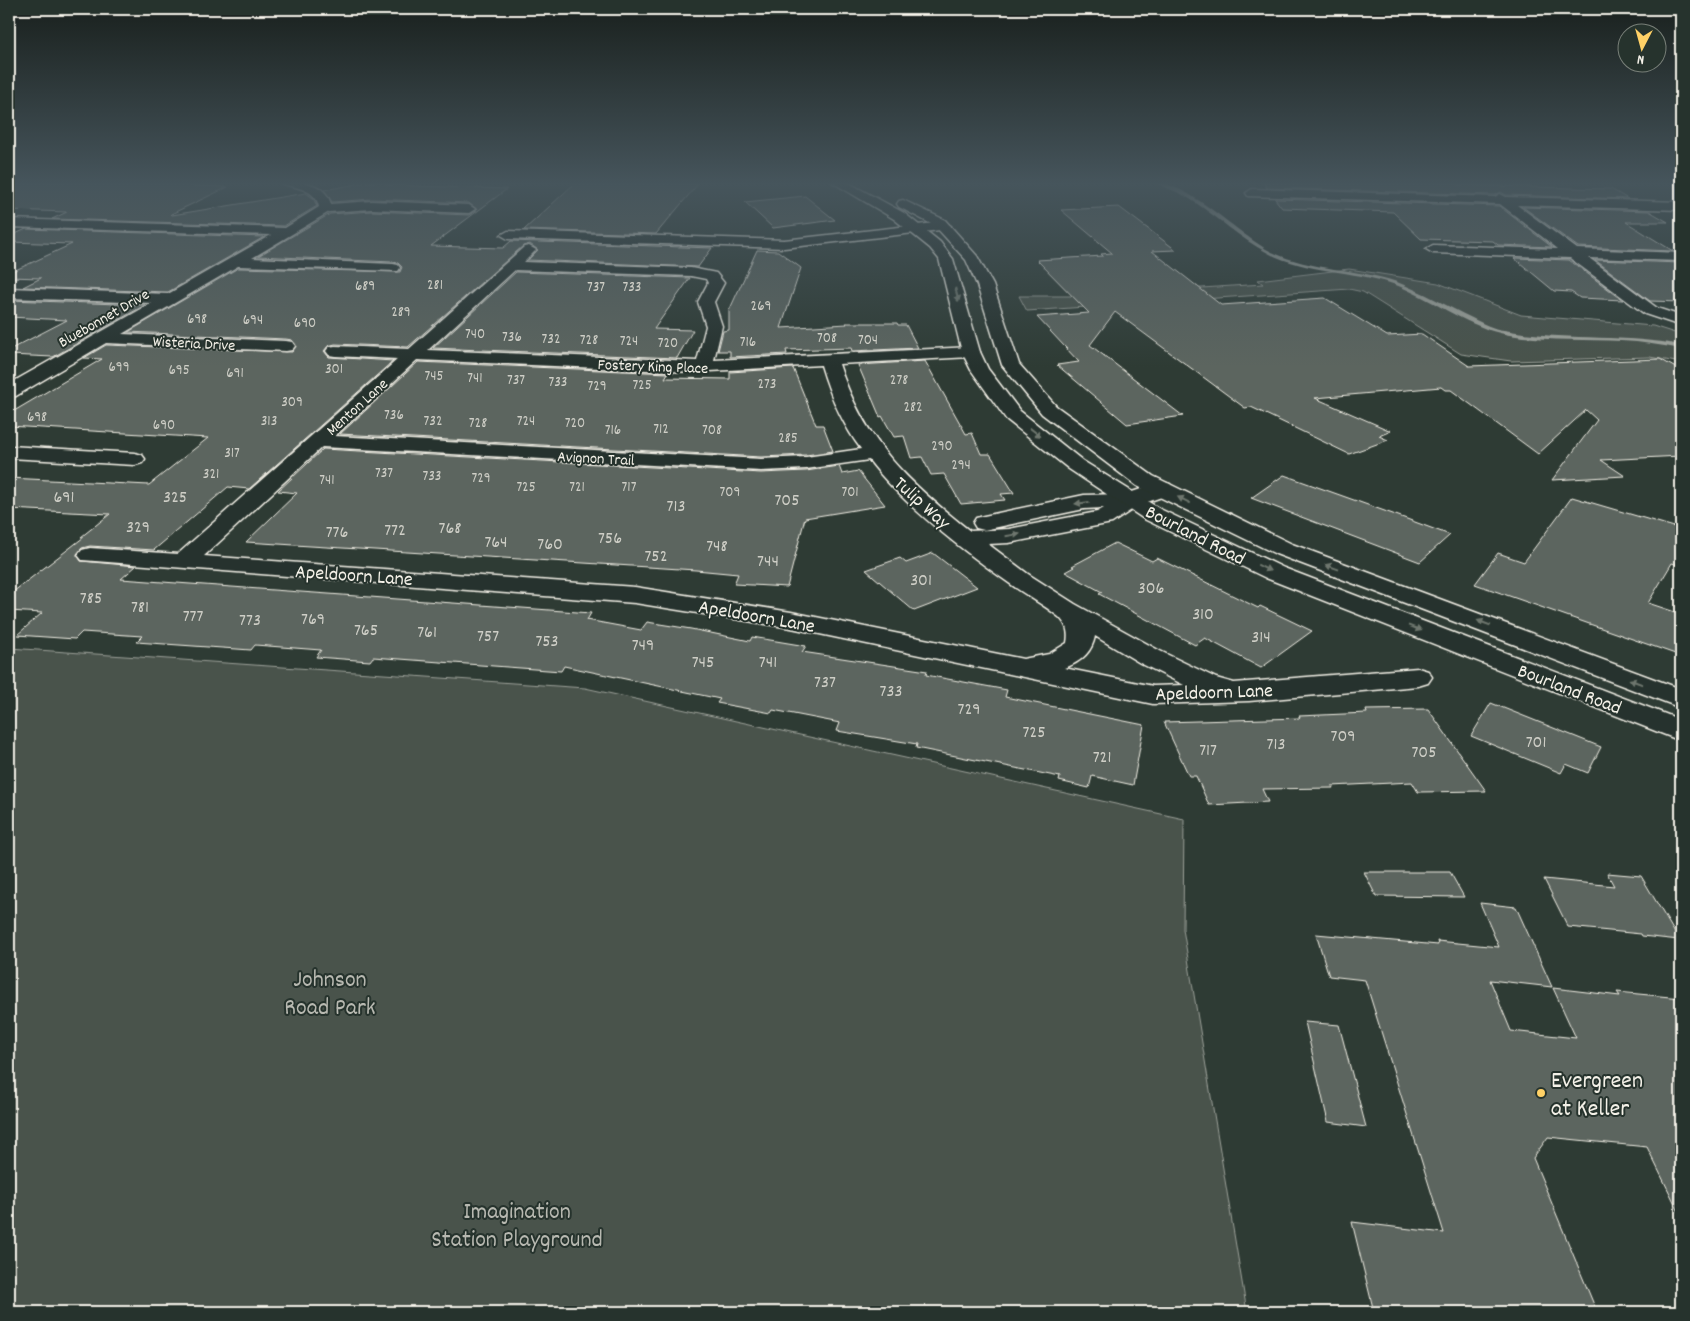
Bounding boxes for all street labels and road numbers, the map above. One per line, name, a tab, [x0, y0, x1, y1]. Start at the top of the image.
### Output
street label: Bluebonnet Drive	[55, 284, 154, 355]
street label: Wisteria Drive	[152, 331, 236, 358]
street label: Fostery King Place	[597, 354, 709, 381]
street label: Menton Lane	[322, 374, 394, 442]
street label: Avignon Trail	[557, 446, 635, 473]
street label: Tulip Way	[886, 471, 956, 538]
street label: Bourland Road	[1140, 499, 1250, 574]
street label: Apeldoorn Lane	[294, 559, 414, 595]
street label: Apeldoorn Lane	[696, 594, 817, 642]
street label: Bourland Road	[1513, 658, 1625, 723]
street label: Apeldoorn Lane	[1155, 678, 1274, 710]

